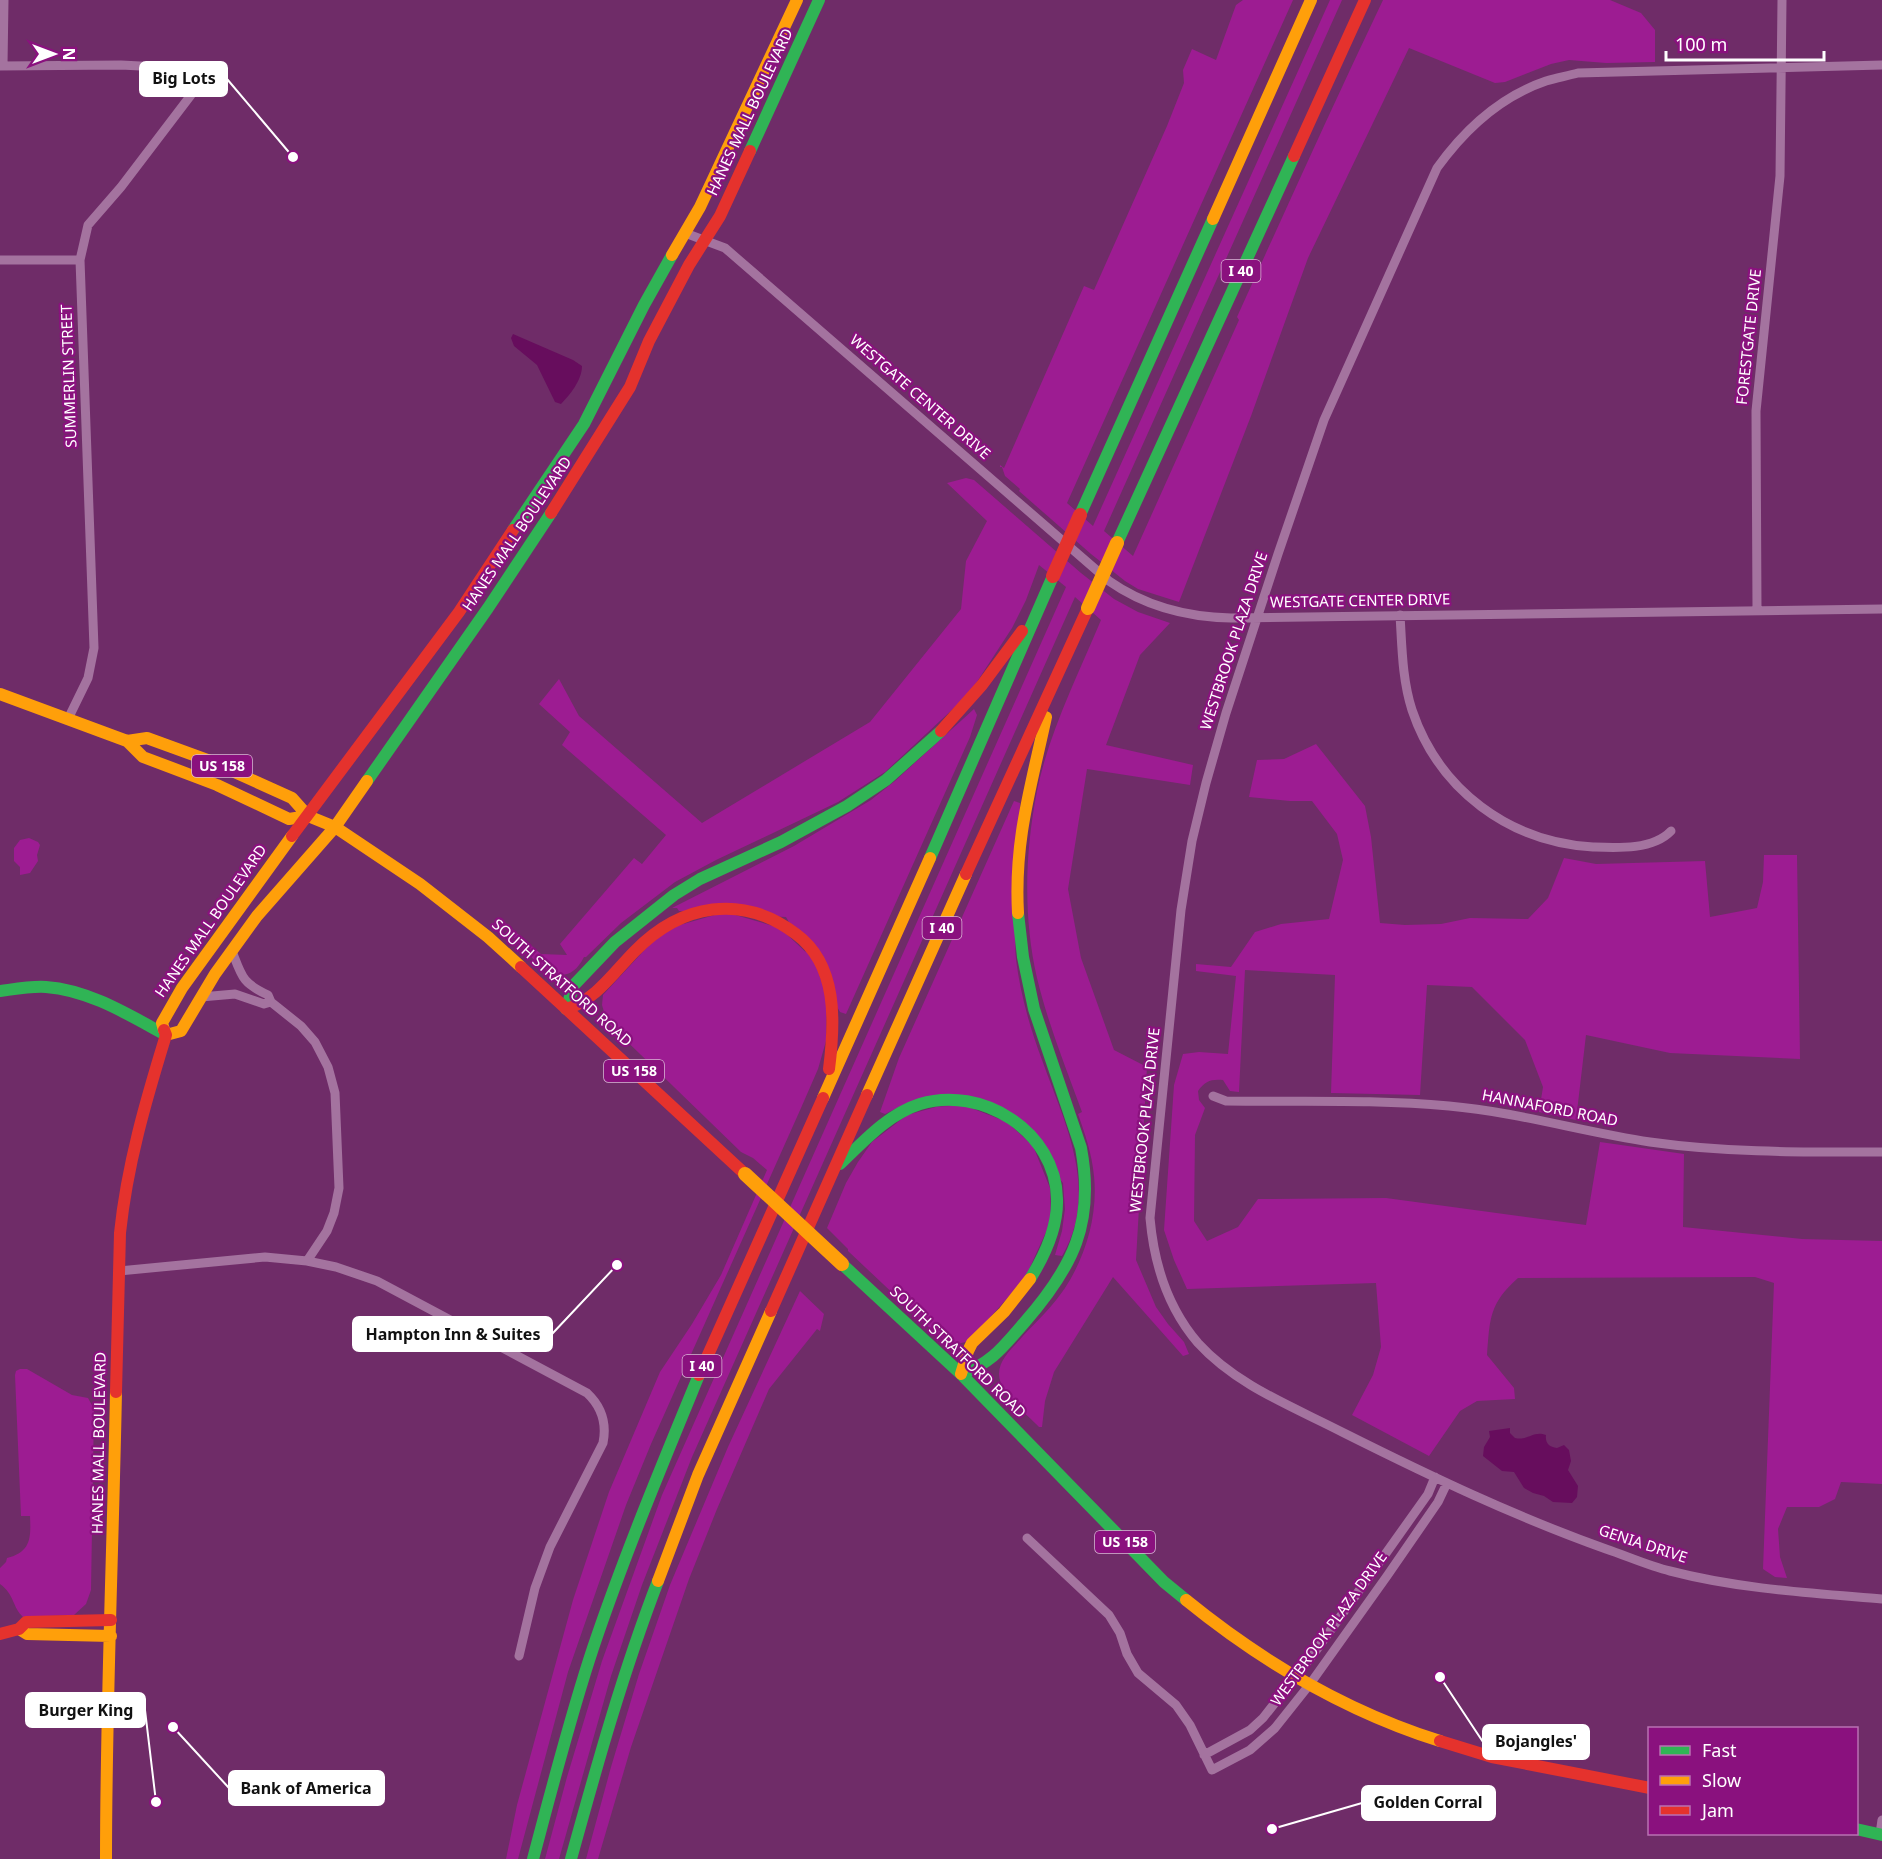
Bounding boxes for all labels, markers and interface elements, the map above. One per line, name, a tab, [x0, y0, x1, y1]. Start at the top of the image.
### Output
north arrow	[24, 24, 84, 84]
scale bar	[1666, 24, 1824, 62]
street label: HANES MALL BOULEVARD	[702, 25, 797, 198]
text: 100 m	[1675, 32, 1727, 56]
text: N	[58, 47, 80, 61]
callout: Big Lots	[140, 62, 227, 96]
text: Big Lots	[152, 67, 216, 89]
road number: I 40	[1222, 260, 1260, 282]
street label: FORESTGATE DRIVE	[1731, 268, 1765, 406]
street label: SUMMERLIN STREET	[55, 303, 80, 448]
street label: WESTGATE CENTER DRIVE	[846, 330, 995, 463]
street label: HANES MALL BOULEVARD	[457, 452, 575, 615]
street label: WESTBROOK PLAZA DRIVE	[1195, 549, 1271, 732]
street label: WESTGATE CENTER DRIVE	[1270, 588, 1450, 612]
road number: US 158	[192, 755, 252, 777]
street label: HANES MALL BOULEVARD	[150, 840, 271, 1001]
street label: SOUTH STRATFORD ROAD	[488, 914, 637, 1051]
road number: I 40	[922, 917, 962, 939]
street label: WESTBROOK PLAZA DRIVE	[1124, 1026, 1164, 1213]
road number: US 158	[604, 1060, 664, 1082]
street label: HANNAFORD ROAD	[1481, 1084, 1620, 1130]
street label: SOUTH STRATFORD ROAD	[886, 1281, 1031, 1422]
callout: Hampton Inn & Suites	[353, 1317, 552, 1351]
text: Hampton Inn & Suites	[366, 1323, 540, 1345]
street label: HANES MALL BOULEVARD	[86, 1352, 110, 1534]
road number: I 40	[682, 1355, 722, 1377]
street label: GENIA DRIVE	[1596, 1519, 1690, 1567]
road number: US 158	[1095, 1531, 1155, 1553]
street label: WESTBROOK PLAZA DRIVE	[1265, 1547, 1391, 1709]
callout: Burger King	[26, 1693, 145, 1727]
text: Burger King	[39, 1699, 133, 1721]
callout: Bojangles'	[1483, 1725, 1589, 1759]
legend	[1648, 1727, 1858, 1835]
text: Bojangles'	[1495, 1730, 1577, 1752]
text: Fast	[1702, 1738, 1737, 1762]
text: Slow	[1702, 1768, 1741, 1792]
callout: Bank of America	[229, 1771, 384, 1805]
text: Bank of America	[240, 1777, 372, 1799]
callout: Golden Corral	[1362, 1786, 1495, 1820]
text: Golden Corral	[1373, 1791, 1483, 1813]
text: Jam	[1700, 1798, 1734, 1822]

